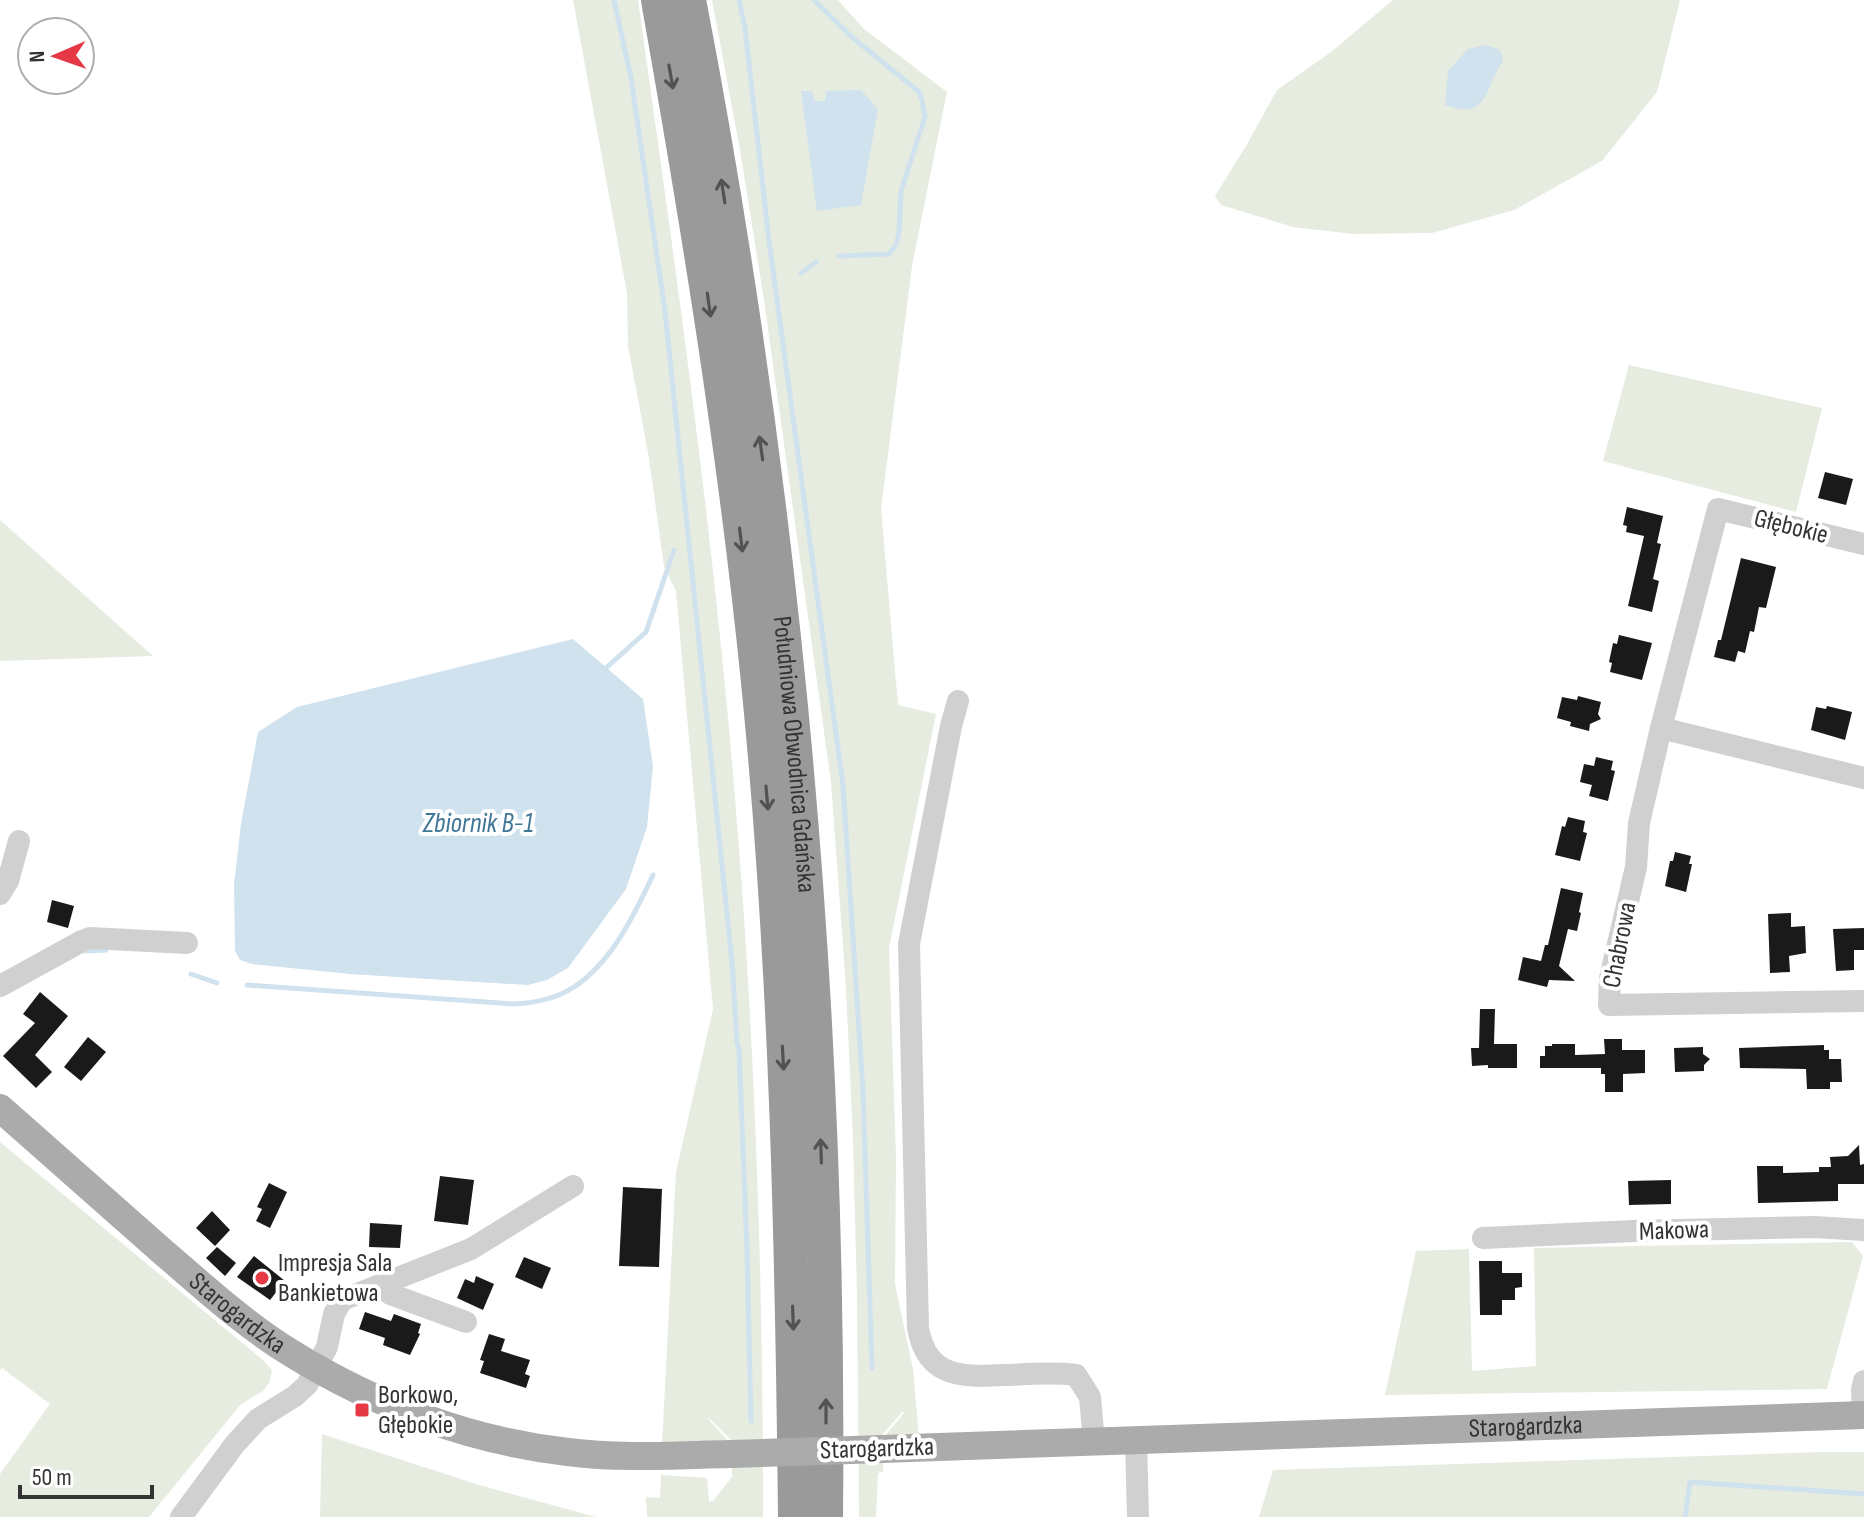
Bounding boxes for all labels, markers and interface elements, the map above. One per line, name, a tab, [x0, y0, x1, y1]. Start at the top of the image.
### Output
north arrow	[16, 16, 96, 96]
text: N	[24, 50, 51, 63]
one-way arrow	[665, 64, 680, 89]
one-way arrow	[715, 179, 730, 204]
one-way arrow	[702, 292, 717, 318]
one-way arrow	[753, 436, 768, 461]
street label: Głębokie	[1751, 503, 1831, 551]
one-way arrow	[734, 526, 749, 553]
street label: Południowa Obwodnica Gdańska	[766, 614, 822, 894]
one-way arrow	[760, 784, 775, 811]
water label: Zbiornik B-1	[422, 807, 533, 840]
street label: Chabrowa	[1597, 900, 1643, 990]
one-way arrow	[776, 1044, 791, 1071]
one-way arrow	[813, 1138, 828, 1165]
street label: Makowa	[1639, 1214, 1709, 1248]
place label: Impresja Sala Bankietowa	[278, 1248, 392, 1309]
street label: Starogardzka	[183, 1266, 291, 1361]
marker: Impresja Sala Bankietowa	[253, 1269, 271, 1287]
one-way arrow	[785, 1304, 800, 1331]
place label: Borkowo, Głębokie	[378, 1380, 458, 1441]
one-way arrow	[818, 1398, 834, 1425]
marker: Borkowo, Głębokie	[353, 1401, 371, 1419]
street label: Starogardzka	[1468, 1409, 1583, 1444]
street label: Starogardzka	[820, 1432, 934, 1466]
scale bar	[20, 1449, 152, 1499]
text: 50 m	[32, 1463, 72, 1492]

